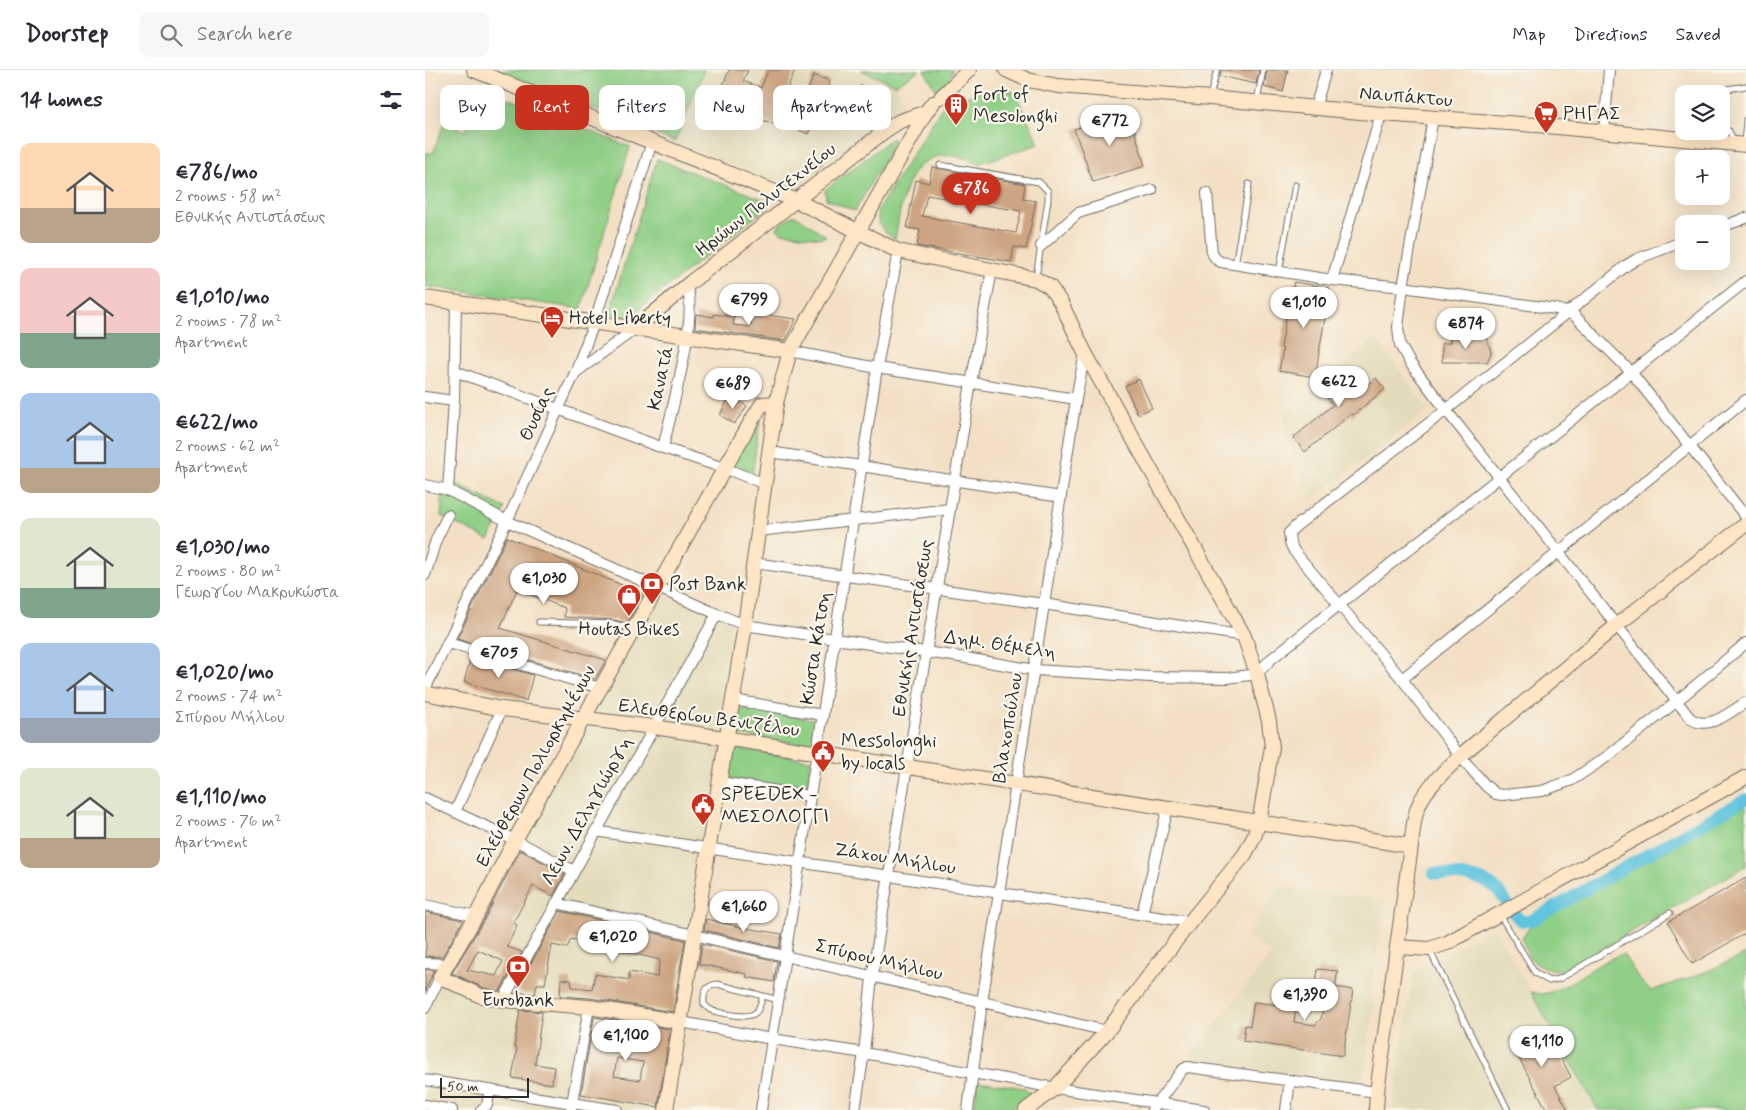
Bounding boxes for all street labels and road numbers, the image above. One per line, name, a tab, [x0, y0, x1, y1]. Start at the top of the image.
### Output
street label: Ναυπάκτου	[1358, 80, 1454, 114]
street label: Ηρώων Πολυτεχνείου	[690, 137, 842, 263]
street label: Κανατά	[642, 343, 680, 412]
street label: Θυσίας	[514, 383, 560, 445]
street label: Εθνικής Αντιστάσεως	[887, 538, 939, 718]
street label: Κώστα Κάτση	[795, 590, 837, 706]
street label: Δημ. Θέμελη	[942, 625, 1058, 665]
street label: Ελεύθερων Πολιορκημένων	[470, 661, 602, 871]
street label: Βλαχοπούλου	[987, 671, 1029, 785]
street label: Ελευθερίου Βενιζέλου	[617, 693, 801, 743]
street label: Λεων. Δεληγιώργη	[536, 732, 638, 890]
street label: Ζάχου Μήλιου	[832, 837, 958, 881]
street label: Σπύρου Μήλιου	[813, 933, 945, 987]

